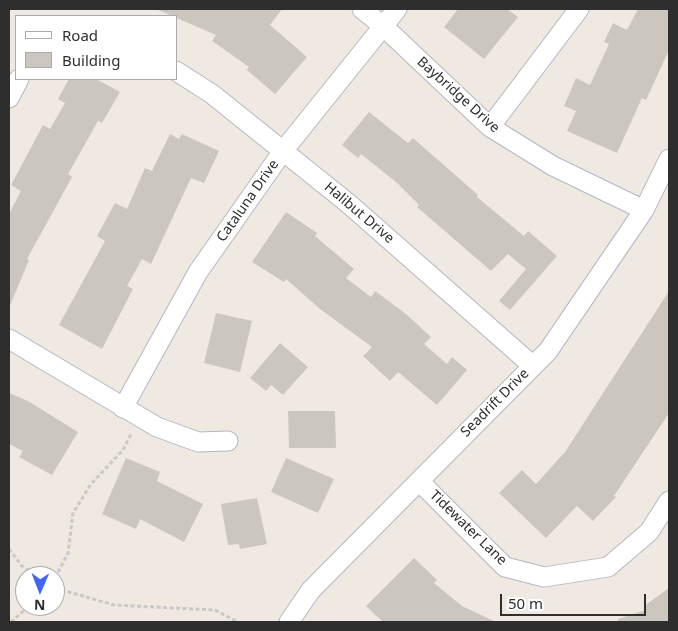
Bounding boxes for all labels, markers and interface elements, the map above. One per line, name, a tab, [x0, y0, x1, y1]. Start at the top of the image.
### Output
legend	[15, 15, 178, 80]
text: Road	[62, 25, 98, 45]
text: Building	[62, 50, 120, 70]
street label: Baybridge Drive	[413, 53, 503, 137]
street label: Cataluna Drive	[213, 157, 283, 245]
street label: Halibut Drive	[321, 179, 397, 247]
street label: Seadrift Drive	[457, 365, 533, 441]
street label: Tidewater Lane	[426, 487, 510, 569]
north arrow	[15, 566, 65, 616]
scale bar	[503, 584, 649, 616]
text: 50 m	[508, 593, 543, 613]
text: N	[34, 596, 46, 615]

